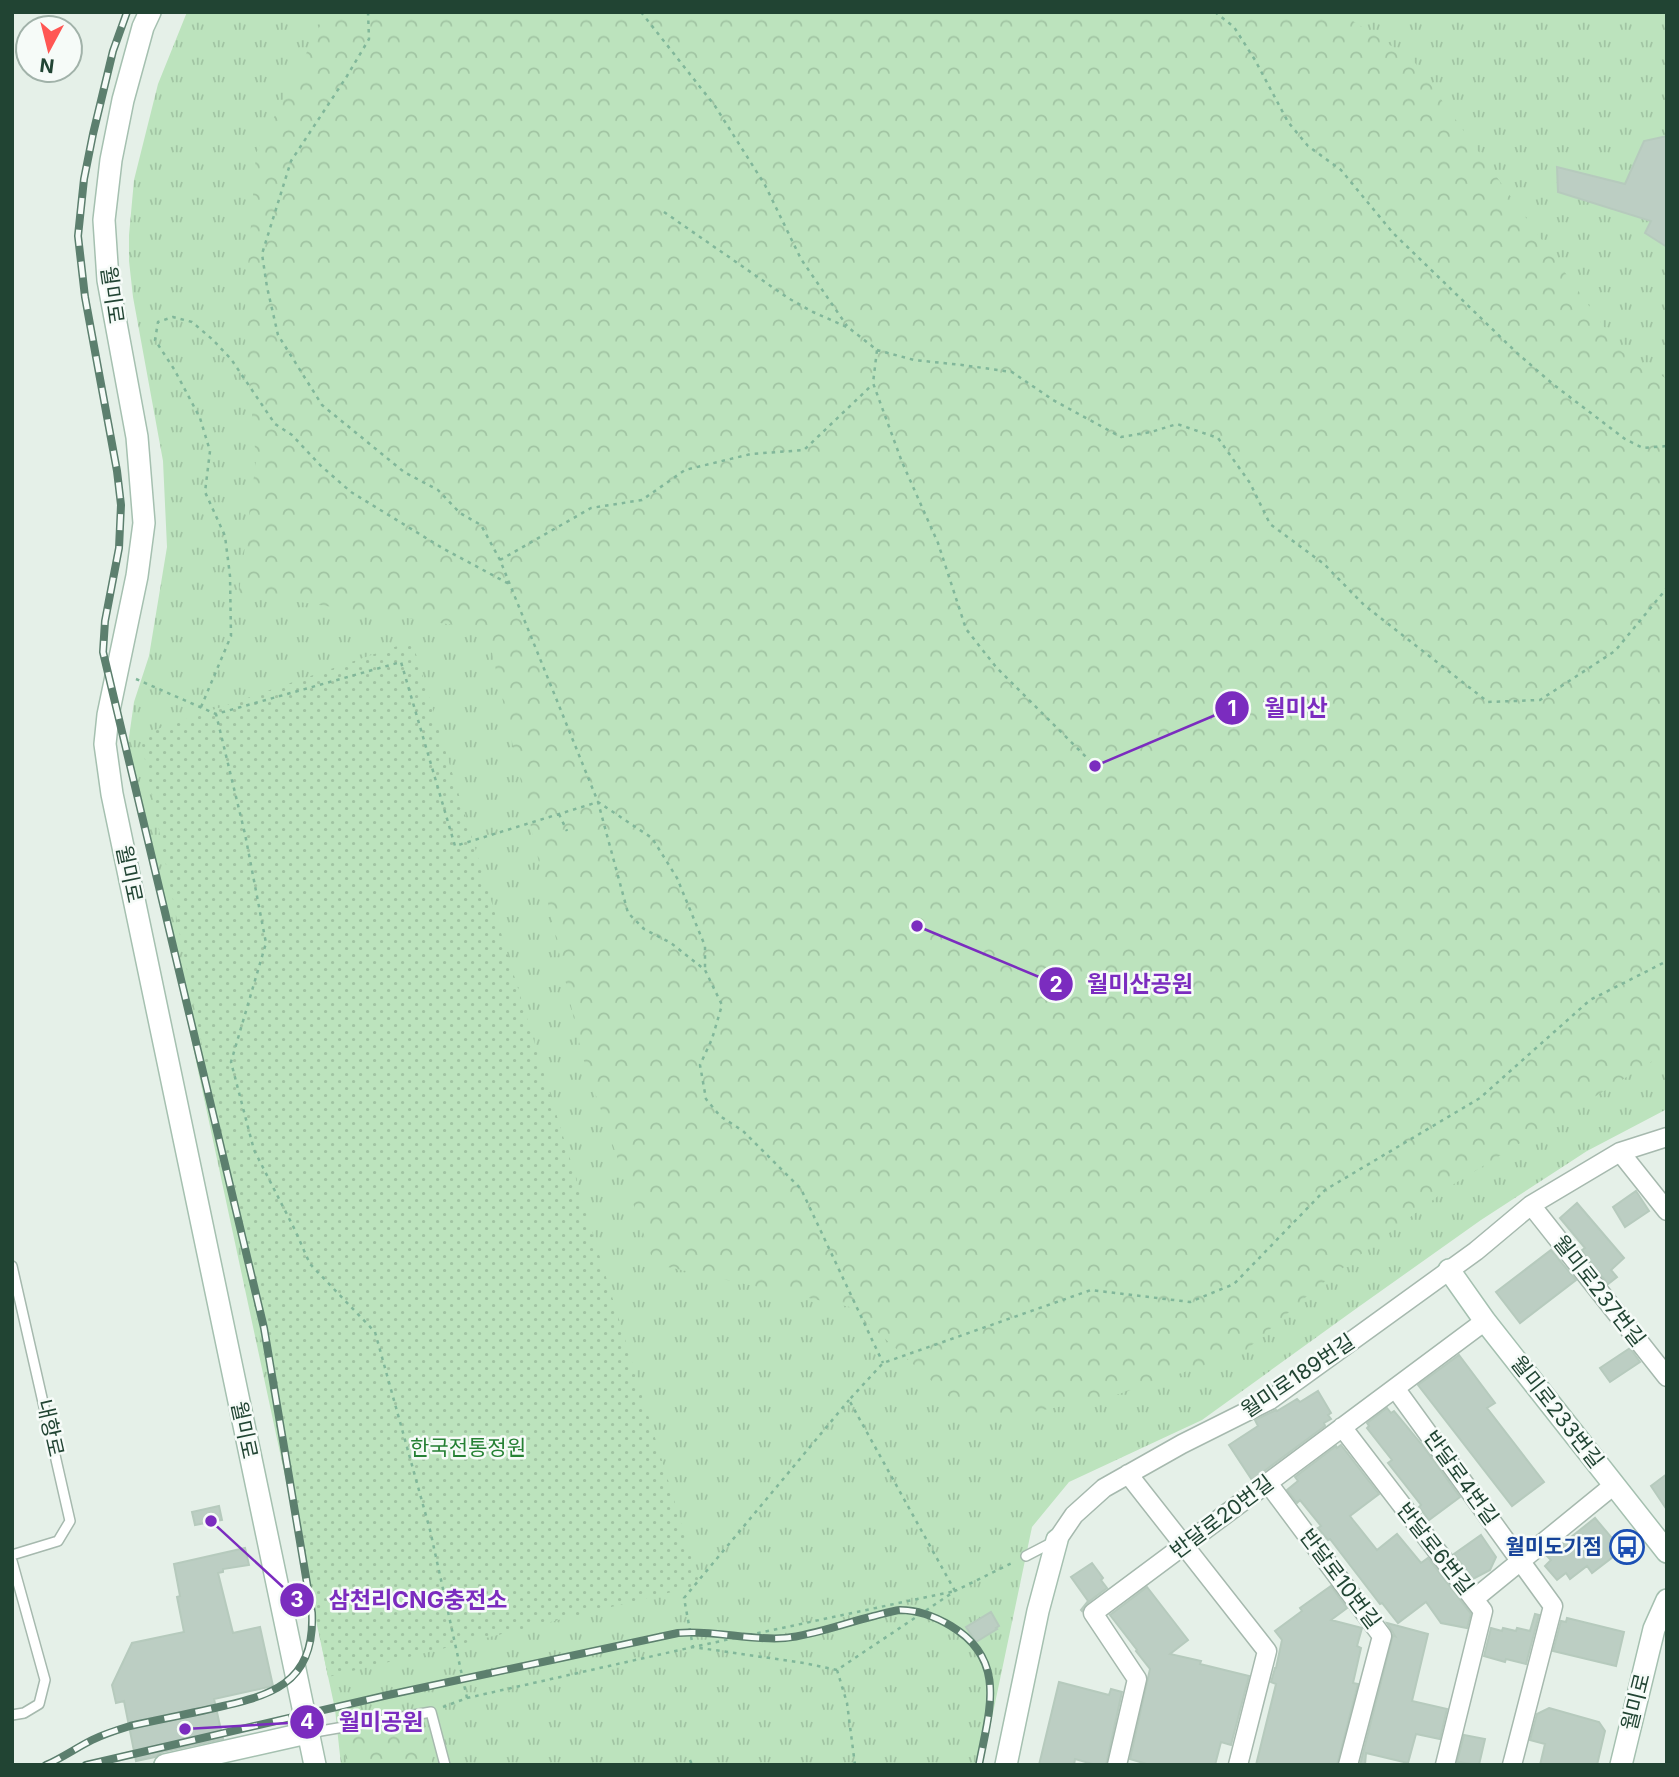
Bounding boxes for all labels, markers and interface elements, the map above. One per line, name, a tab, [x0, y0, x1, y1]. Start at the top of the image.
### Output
north arrow	[14, 14, 84, 84]
text: N	[38, 53, 56, 78]
street label: 월미로	[96, 264, 129, 325]
callout: 월미산	[1215, 686, 1341, 730]
text: 월미산	[1264, 694, 1328, 722]
text: 1	[1227, 696, 1237, 721]
street label: 월미로	[111, 843, 148, 905]
callout: 월미산공원	[1038, 962, 1207, 1006]
text: 월미산공원	[1087, 970, 1193, 998]
text: 2	[1049, 972, 1063, 997]
street label: 월미로237번길	[1548, 1230, 1651, 1351]
street label: 월미로189번길	[1236, 1329, 1359, 1423]
street label: 월미로233번길	[1506, 1351, 1609, 1473]
street label: 내항로	[32, 1397, 69, 1459]
street label: 월미로	[226, 1399, 263, 1461]
street label: 반달로4번길	[1419, 1426, 1504, 1530]
park label: 한국전통정원	[410, 1435, 526, 1460]
street label: 반달로20번길	[1165, 1470, 1278, 1563]
street label: 반달로6번길	[1392, 1498, 1479, 1600]
street label: 반달로10번길	[1295, 1524, 1386, 1633]
bus stop icon: 월미도기점	[1608, 1528, 1646, 1566]
place label: 월미도기점	[1505, 1534, 1602, 1559]
callout: 삼천리CNG충전소	[280, 1578, 522, 1622]
text: 삼천리CNG충전소	[329, 1586, 507, 1614]
text: 3	[290, 1587, 304, 1612]
street label: 월미로	[1616, 1671, 1655, 1733]
callout: 월미공원	[290, 1700, 437, 1744]
text: 월미공원	[339, 1708, 423, 1736]
text: 4	[300, 1709, 314, 1734]

